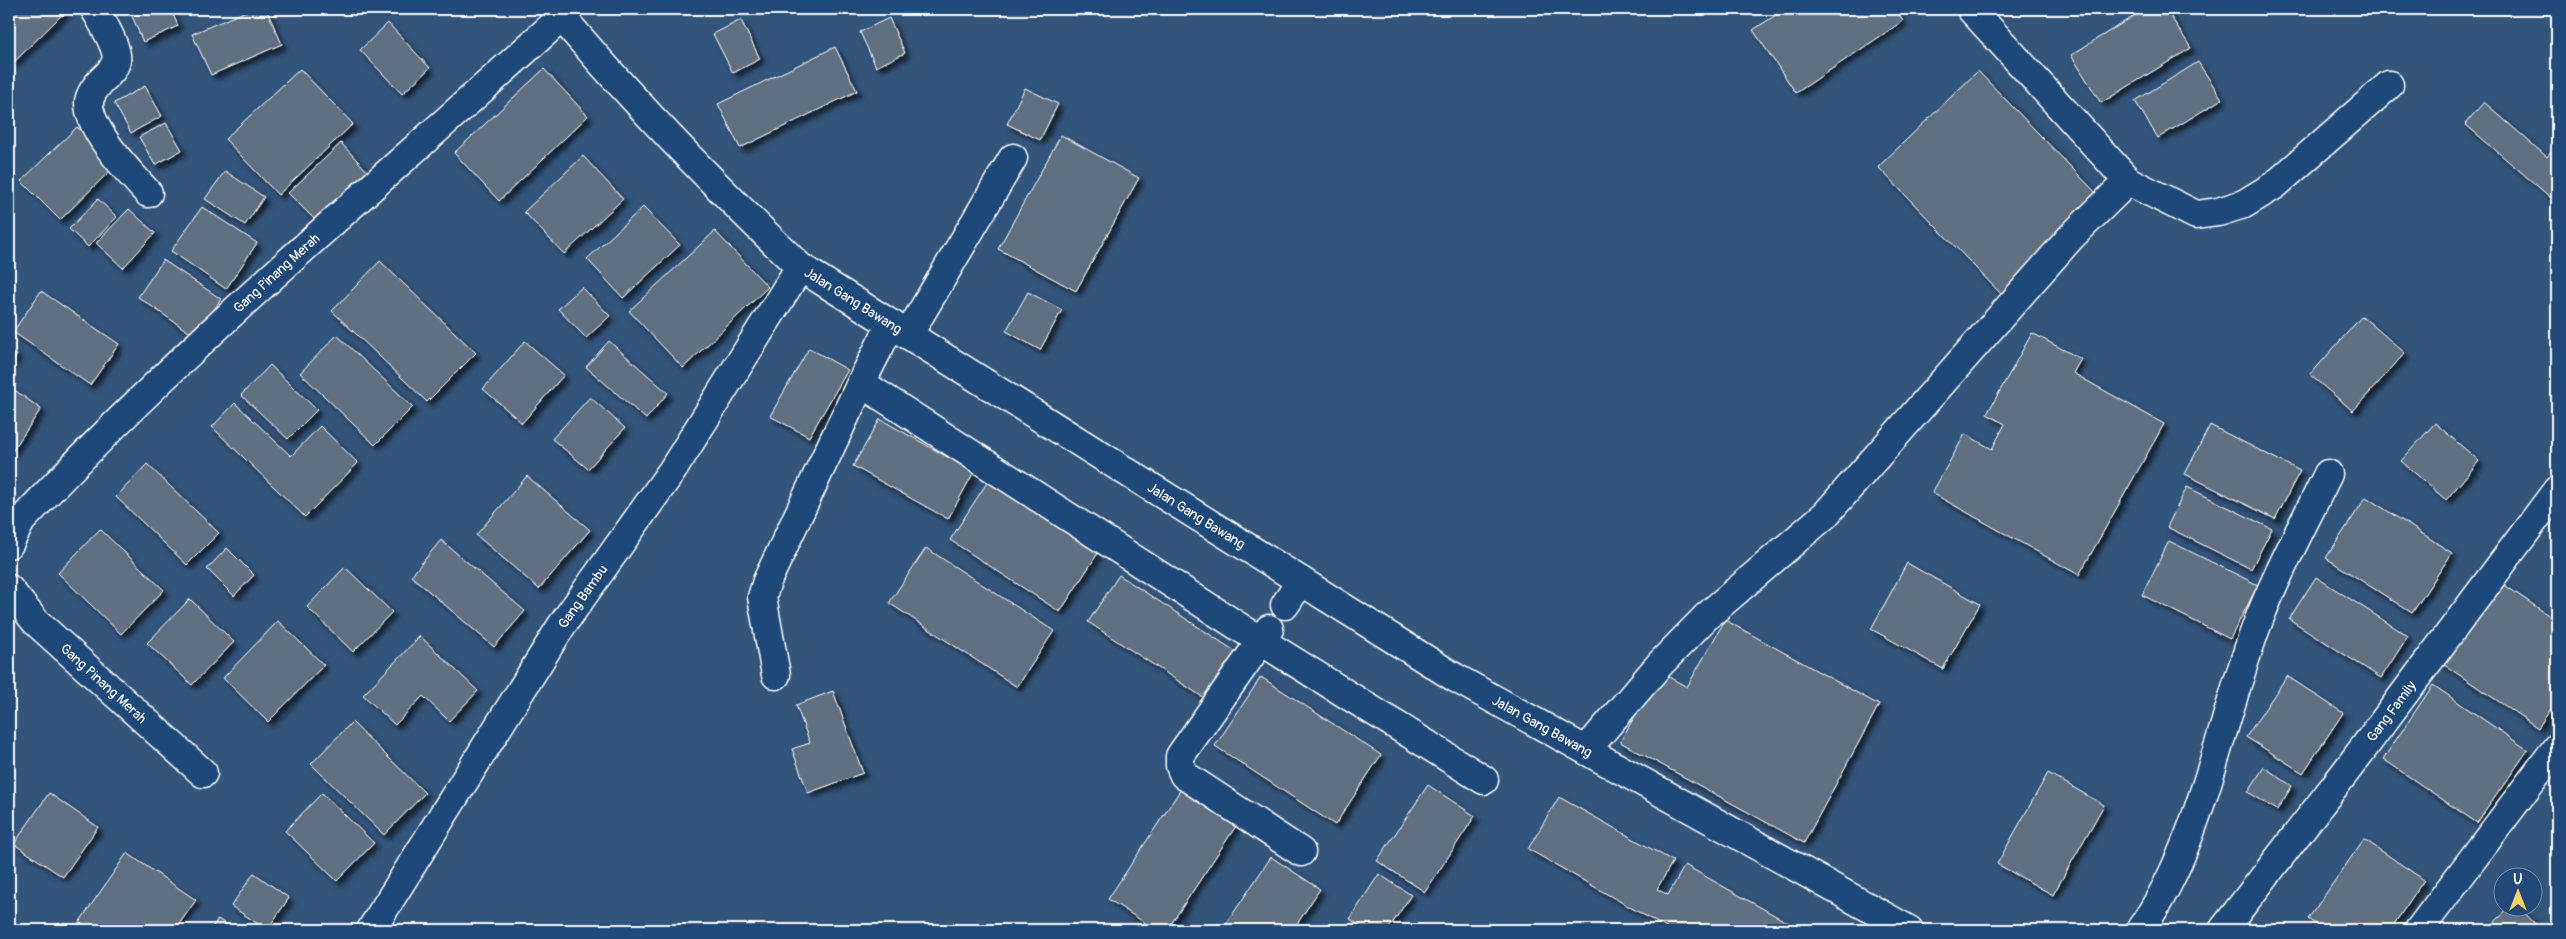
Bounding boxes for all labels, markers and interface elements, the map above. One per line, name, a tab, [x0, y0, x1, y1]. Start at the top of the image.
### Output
street label: Gang Pinang Merah	[230, 230, 323, 317]
street label: Jalan Gang Bawang	[801, 264, 905, 338]
street label: Jalan Gang Bawang	[1144, 479, 1248, 553]
street label: Gang Bambu	[554, 562, 611, 632]
street label: Gang Pinang Merah	[57, 640, 150, 727]
street label: Gang Family	[2363, 678, 2420, 745]
street label: Jalan Gang Bawang	[1489, 692, 1595, 761]
north arrow	[2494, 866, 2544, 916]
text: U	[2513, 871, 2523, 888]

